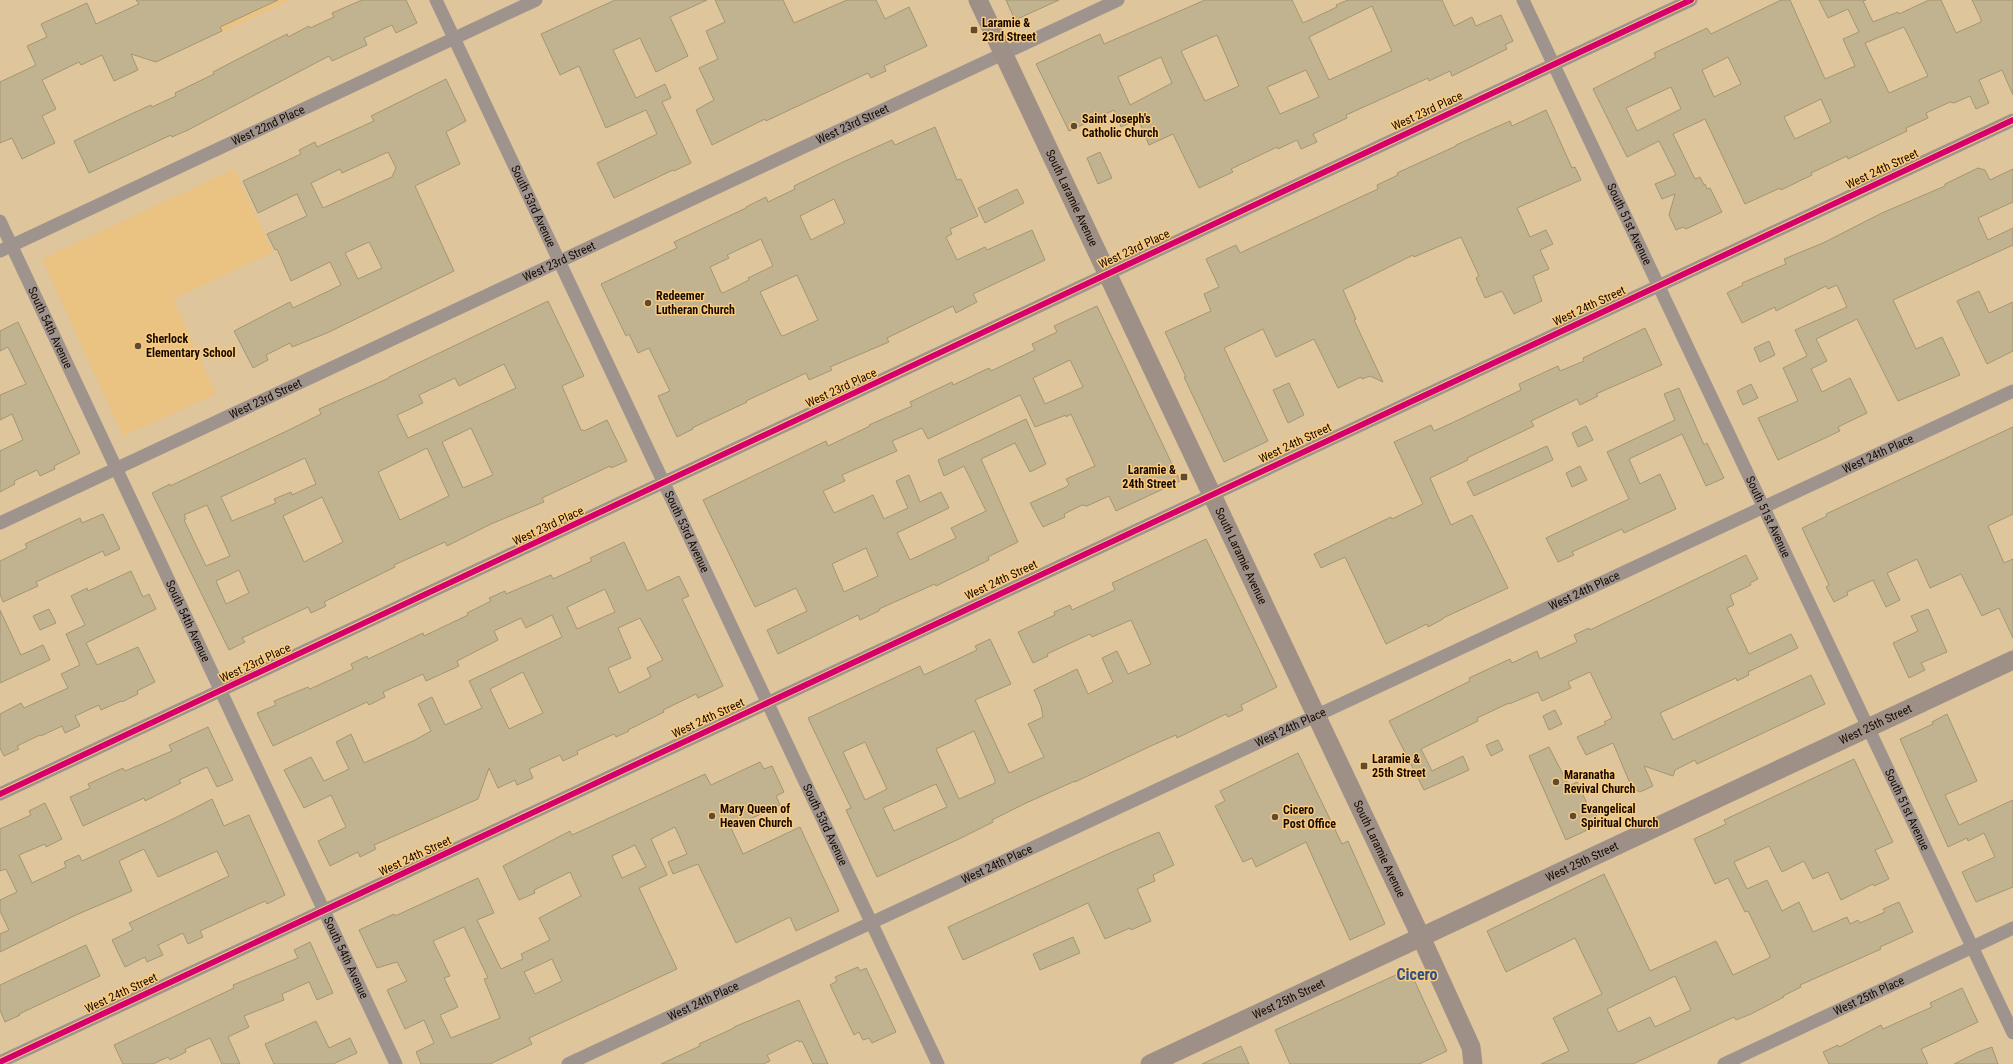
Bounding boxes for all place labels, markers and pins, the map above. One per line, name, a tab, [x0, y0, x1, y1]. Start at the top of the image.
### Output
place label: Laramie & 23rd Street	[982, 16, 1036, 44]
marker: Laramie & 23rd Street	[969, 25, 979, 35]
place label: Saint Joseph's Catholic Church	[1082, 112, 1158, 140]
marker: Saint Joseph's Catholic Church	[1069, 121, 1079, 131]
place label: Redeemer Lutheran Church	[656, 289, 735, 317]
marker: Redeemer Lutheran Church	[643, 298, 653, 308]
place label: Sherlock Elementary School	[146, 332, 236, 360]
marker: Sherlock Elementary School	[133, 341, 143, 351]
place label: Laramie & 24th Street	[1122, 463, 1176, 491]
marker: Laramie & 24th Street	[1179, 472, 1189, 482]
place label: Laramie & 25th Street	[1372, 752, 1426, 780]
marker: Laramie & 25th Street	[1359, 761, 1369, 771]
place label: Maranatha Revival Church	[1564, 768, 1635, 796]
marker: Maranatha Revival Church	[1551, 777, 1561, 787]
place label: Mary Queen of Heaven Church	[720, 802, 792, 830]
place label: Evangelical Spiritual Church	[1581, 802, 1658, 830]
place label: Cicero Post Office	[1283, 803, 1336, 831]
marker: Mary Queen of Heaven Church	[707, 811, 717, 821]
marker: Evangelical Spiritual Church	[1568, 811, 1578, 821]
marker: Cicero Post Office	[1270, 812, 1280, 822]

